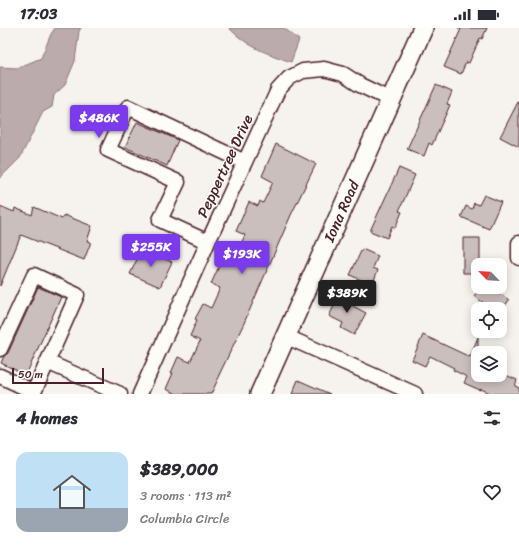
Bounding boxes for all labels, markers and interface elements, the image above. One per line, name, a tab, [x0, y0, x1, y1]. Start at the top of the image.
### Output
text: 17:03	[20, 1, 57, 27]
pin: $486K	[71, 105, 127, 139]
text: $486K	[79, 106, 119, 129]
street label: Peppertree Drive	[190, 110, 260, 222]
street label: Iona Road	[316, 175, 367, 247]
pin: $255K	[123, 234, 179, 268]
text: $255K	[131, 235, 171, 258]
pin: $193K	[214, 241, 270, 275]
text: $193K	[223, 242, 261, 265]
north arrow	[471, 258, 507, 294]
map controls	[471, 258, 507, 382]
pin: $389K	[319, 280, 375, 314]
text: $389K	[327, 281, 367, 304]
button: locate	[471, 302, 507, 338]
button: layers	[471, 346, 507, 382]
text: 50 m	[18, 365, 43, 384]
scale bar	[12, 366, 104, 385]
text: 4 homes	[16, 403, 77, 433]
icon: filters	[481, 407, 503, 429]
text: $389,000	[140, 454, 218, 484]
icon: home	[48, 468, 96, 516]
icon: heart	[481, 481, 503, 503]
text: 3 rooms · 113 m²	[140, 484, 231, 507]
text: Columbia Circle	[140, 507, 229, 530]

